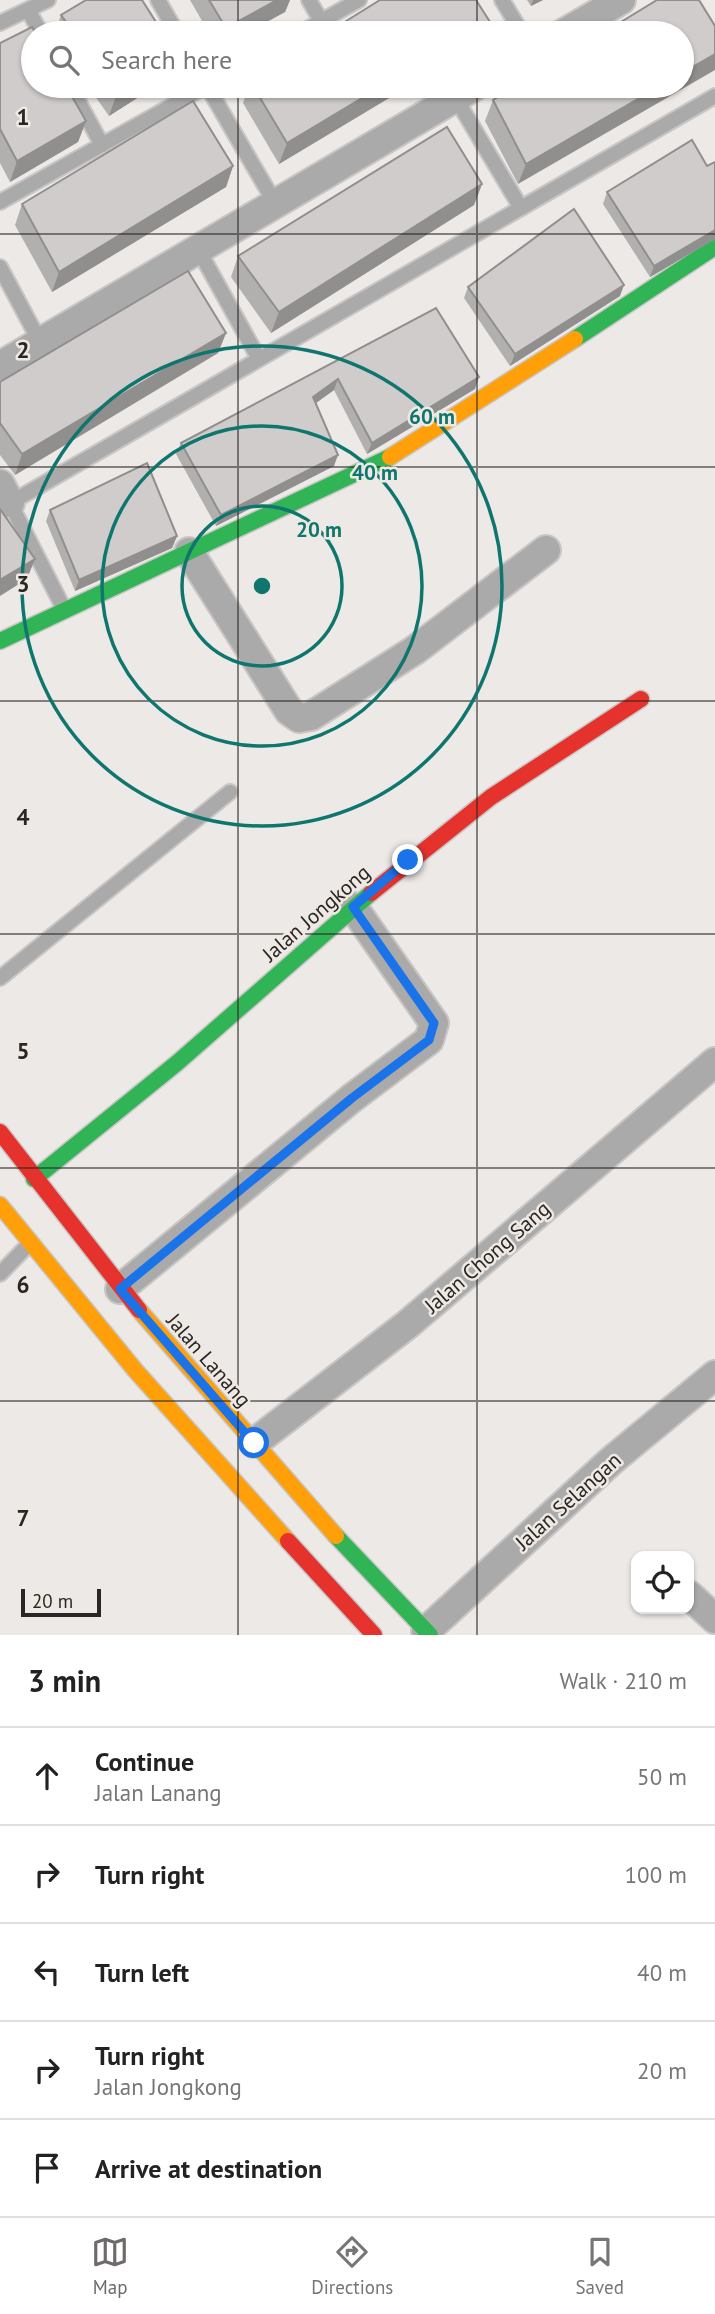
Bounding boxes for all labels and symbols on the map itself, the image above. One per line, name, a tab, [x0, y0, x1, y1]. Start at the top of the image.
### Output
text: 1	[16, 102, 30, 131]
text: 2	[16, 335, 30, 364]
text: 60 m	[409, 403, 455, 430]
text: 40 m	[352, 459, 398, 486]
text: 20 m	[296, 516, 342, 543]
text: 3	[16, 569, 30, 598]
centre of rings	[250, 574, 274, 598]
text: 4	[16, 802, 30, 831]
route end	[392, 844, 423, 875]
street label: Jalan Jongkong	[256, 859, 375, 968]
text: 5	[16, 1036, 30, 1065]
street label: Jalan Chong Sang	[418, 1195, 555, 1320]
text: 6	[16, 1270, 30, 1299]
street label: Jalan Lanang	[160, 1307, 257, 1413]
route start	[238, 1427, 269, 1458]
street label: Jalan Selangan	[509, 1446, 627, 1556]
text: 7	[16, 1503, 30, 1532]
scale bar	[21, 1586, 102, 1618]

